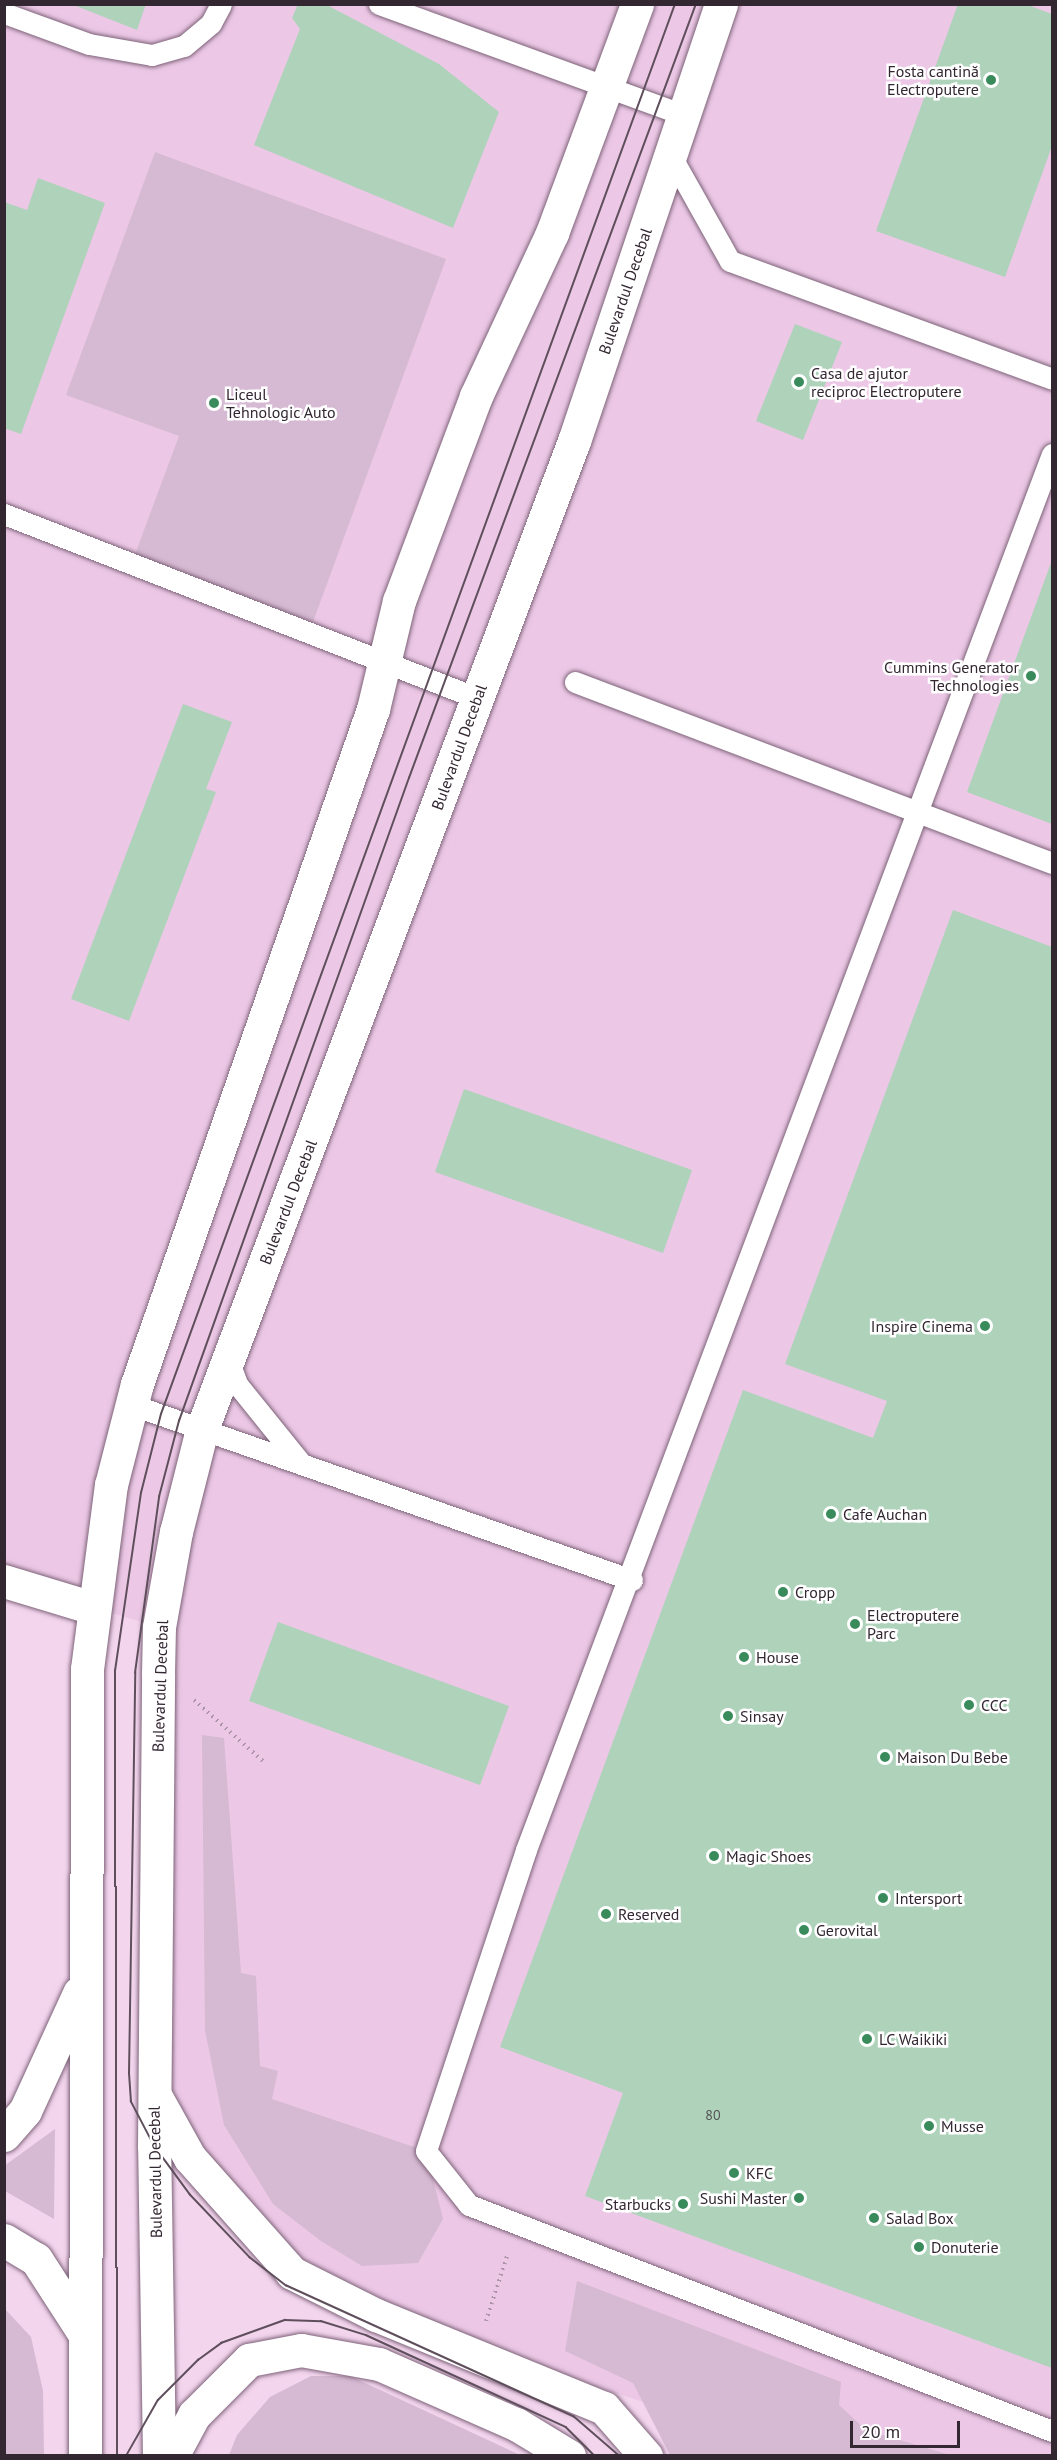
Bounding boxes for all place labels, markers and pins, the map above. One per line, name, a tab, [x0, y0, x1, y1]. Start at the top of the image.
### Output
place label: Fosta cantină Electroputere	[887, 61, 979, 99]
marker: Fosta cantină Electroputere	[984, 73, 998, 87]
place label: Casa de ajutor reciproc Electroputere	[811, 363, 962, 401]
marker: Casa de ajutor reciproc Electroputere	[792, 375, 806, 389]
place label: Liceul Tehnologic Auto	[226, 384, 336, 422]
marker: Liceul Tehnologic Auto	[207, 396, 221, 410]
place label: Cummins Generator Technologies	[884, 657, 1019, 695]
marker: Cummins Generator Technologies	[1024, 669, 1038, 683]
place label: Inspire Cinema	[871, 1316, 973, 1336]
marker: Inspire Cinema	[978, 1319, 992, 1333]
place label: Cafe Auchan	[843, 1504, 928, 1524]
marker: Cafe Auchan	[824, 1507, 838, 1521]
place label: Cropp	[795, 1582, 835, 1602]
marker: Cropp	[776, 1585, 790, 1599]
place label: Electroputere Parc	[867, 1605, 959, 1643]
marker: Electroputere Parc	[848, 1617, 862, 1631]
place label: House	[756, 1647, 799, 1667]
marker: House	[737, 1650, 751, 1664]
place label: CCC	[981, 1695, 1008, 1715]
marker: CCC	[962, 1698, 976, 1712]
place label: Sinsay	[740, 1706, 784, 1726]
marker: Sinsay	[721, 1709, 735, 1723]
place label: Maison Du Bebe	[897, 1747, 1008, 1767]
marker: Maison Du Bebe	[878, 1750, 892, 1764]
place label: Magic Shoes	[726, 1846, 812, 1866]
marker: Magic Shoes	[707, 1849, 721, 1863]
place label: Intersport	[895, 1888, 963, 1908]
marker: Intersport	[876, 1891, 890, 1905]
place label: Reserved	[618, 1904, 679, 1924]
marker: Reserved	[599, 1907, 613, 1921]
place label: Gerovital	[816, 1920, 878, 1940]
marker: Gerovital	[797, 1923, 811, 1937]
place label: LC Waikiki	[879, 2029, 948, 2049]
marker: LC Waikiki	[860, 2032, 874, 2046]
place label: Musse	[941, 2116, 984, 2136]
marker: Musse	[922, 2119, 936, 2133]
place label: KFC	[746, 2163, 773, 2183]
marker: KFC	[727, 2166, 741, 2180]
place label: Sushi Master	[700, 2188, 787, 2208]
marker: Sushi Master	[792, 2191, 806, 2205]
place label: Starbucks	[605, 2194, 671, 2214]
marker: Starbucks	[676, 2197, 690, 2211]
place label: Salad Box	[886, 2208, 954, 2228]
marker: Salad Box	[867, 2211, 881, 2225]
place label: Donuterie	[931, 2237, 999, 2257]
marker: Donuterie	[912, 2240, 926, 2254]

